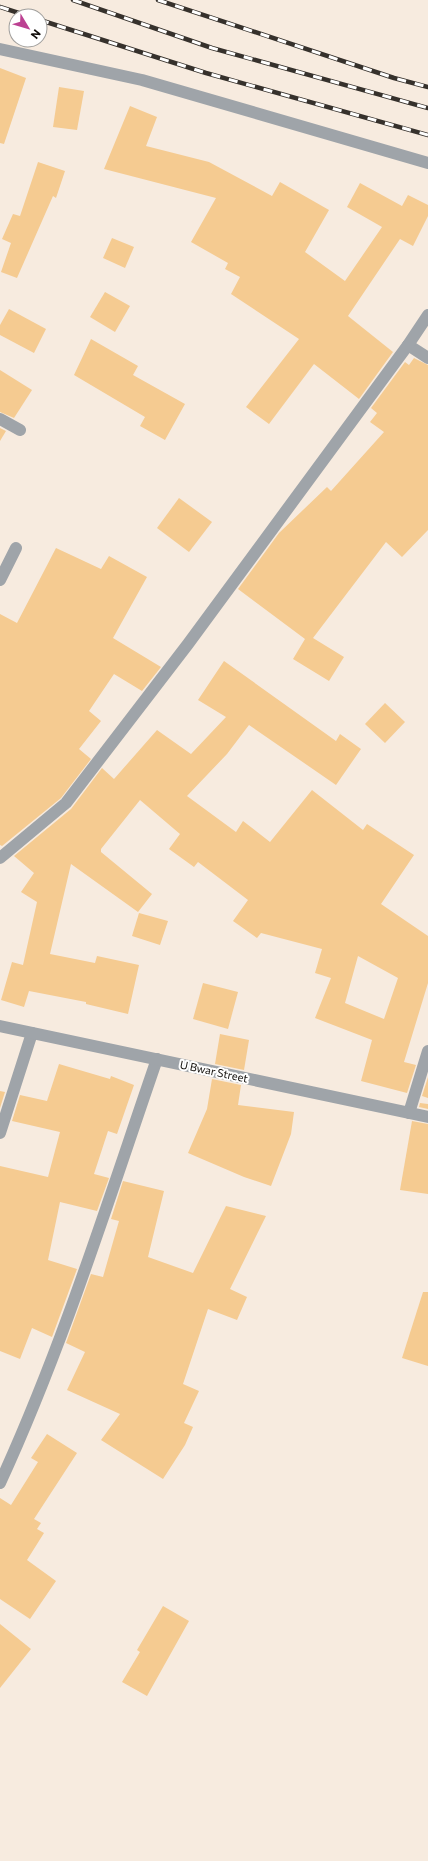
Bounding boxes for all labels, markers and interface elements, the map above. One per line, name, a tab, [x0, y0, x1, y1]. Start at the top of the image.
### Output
north arrow	[8, 8, 48, 48]
text: N	[29, 27, 44, 42]
street label: U Bwar Street	[179, 1057, 250, 1085]

